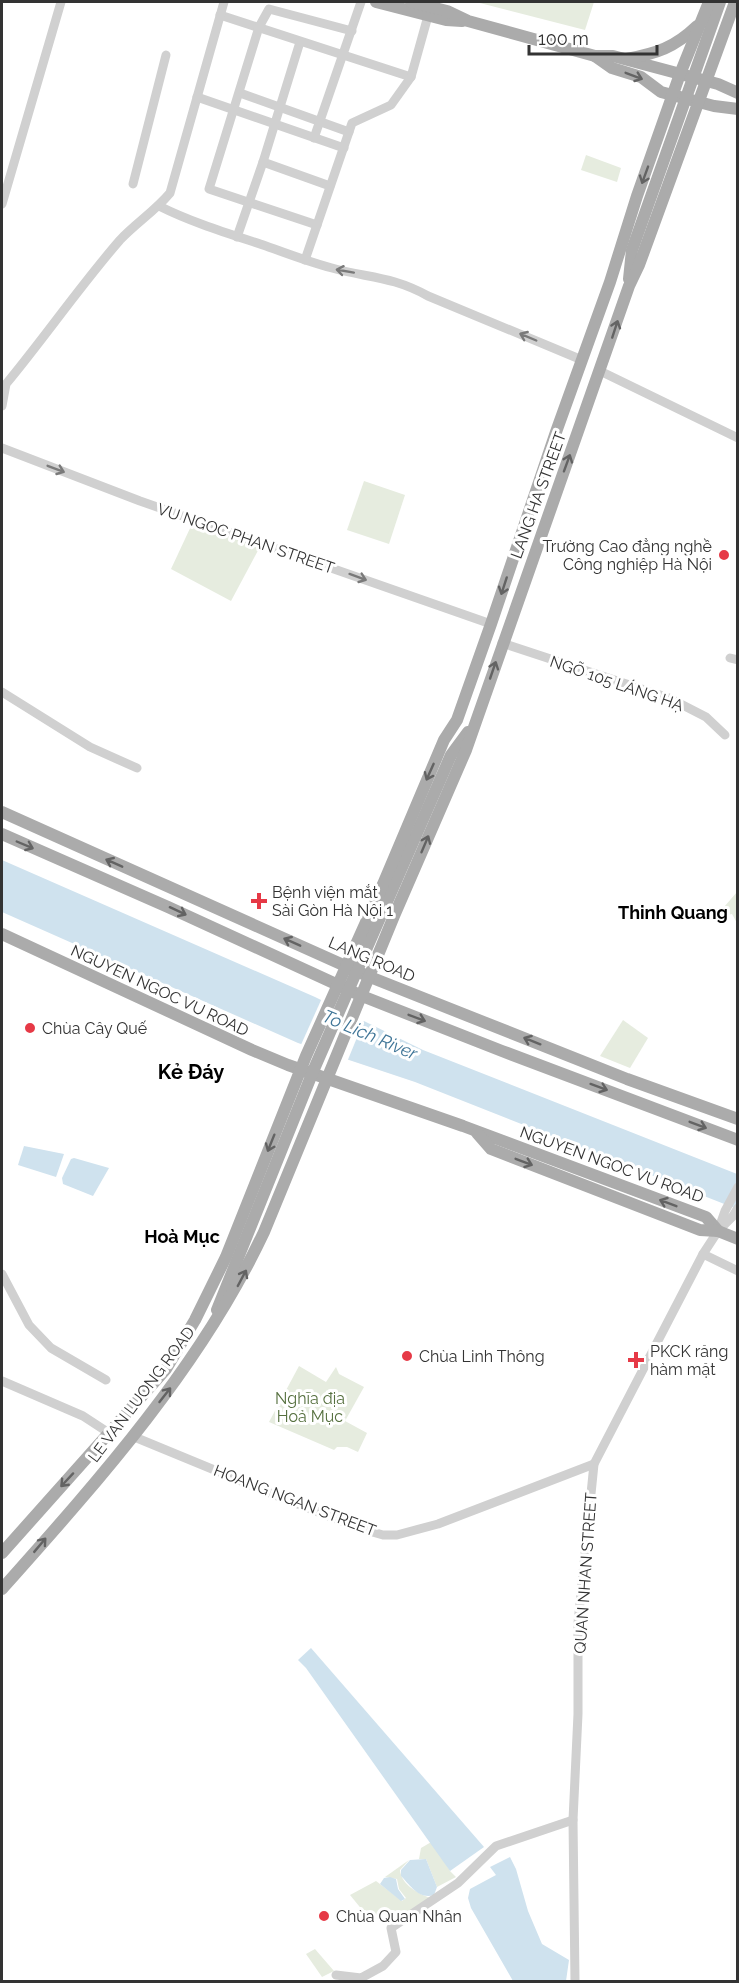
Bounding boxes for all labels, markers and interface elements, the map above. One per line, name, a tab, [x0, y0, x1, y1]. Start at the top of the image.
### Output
scale bar	[529, 18, 656, 56]
text: 100 m	[538, 28, 589, 49]
one-way arrow	[625, 71, 643, 82]
one-way arrow	[638, 165, 649, 184]
one-way arrow	[336, 265, 356, 276]
one-way arrow	[610, 320, 621, 339]
one-way arrow	[519, 331, 538, 342]
street label: LANG HA STREET	[507, 429, 570, 561]
one-way arrow	[562, 454, 573, 473]
one-way arrow	[46, 465, 65, 476]
street label: VU NGOC PHAN STREET	[155, 499, 337, 578]
place label: Trường Cao đẳng nghề Công nghiệp Hà Nội	[543, 537, 712, 574]
marker: Trường Cao đẳng nghề Công nghiệp Hà Nội	[717, 548, 731, 562]
one-way arrow	[349, 572, 367, 583]
one-way arrow	[498, 576, 509, 595]
street label: NGÕ 105 LÁNG HẠ	[548, 651, 687, 715]
one-way arrow	[488, 660, 499, 679]
one-way arrow	[424, 763, 435, 781]
one-way arrow	[420, 835, 431, 853]
one-way arrow	[15, 840, 33, 851]
one-way arrow	[105, 856, 123, 868]
place label: Bệnh viện mắt Sài Gòn Hà Nội 1	[272, 883, 393, 920]
marker: Bệnh viện mắt Sài Gòn Hà Nội 1	[250, 892, 268, 910]
district label: Thinh Quang	[618, 902, 728, 923]
one-way arrow	[169, 906, 187, 918]
street label: LANG ROAD	[326, 933, 418, 986]
one-way arrow	[283, 936, 302, 947]
street label: NGUYEN NGOC VU ROAD	[68, 941, 252, 1040]
water label: To Lich River	[320, 1005, 421, 1064]
one-way arrow	[407, 1013, 425, 1024]
place label: Chùa Cây Quế	[42, 1019, 147, 1038]
marker: Chùa Cây Quế	[23, 1021, 37, 1035]
one-way arrow	[524, 1035, 542, 1046]
district label: Kẻ Đáy	[158, 1060, 224, 1084]
one-way arrow	[589, 1083, 608, 1094]
one-way arrow	[688, 1120, 707, 1131]
street label: NGUYEN NGOC VU ROAD	[517, 1122, 706, 1207]
one-way arrow	[265, 1133, 276, 1152]
one-way arrow	[514, 1157, 533, 1168]
one-way arrow	[660, 1197, 678, 1208]
district label: Hoà Mục	[144, 1226, 220, 1247]
one-way arrow	[236, 1270, 248, 1287]
street label: LE VAN LUONG ROAD	[84, 1323, 199, 1466]
place label: PKCK răng hàm mặt	[650, 1342, 728, 1379]
place label: Chùa Linh Thông	[419, 1347, 545, 1366]
marker: Chùa Linh Thông	[400, 1349, 414, 1363]
marker: PKCK răng hàm mặt	[627, 1351, 645, 1369]
one-way arrow	[158, 1387, 171, 1403]
park label: Nghĩa địa Hoả Mục	[275, 1389, 345, 1426]
street label: HOANG NGAN STREET	[211, 1461, 379, 1540]
one-way arrow	[59, 1472, 74, 1487]
street label: QUAN NHAN STREET	[570, 1492, 601, 1654]
one-way arrow	[33, 1538, 47, 1553]
place label: Chùa Quan Nhân	[336, 1907, 462, 1926]
marker: Chùa Quan Nhân	[317, 1909, 331, 1923]

